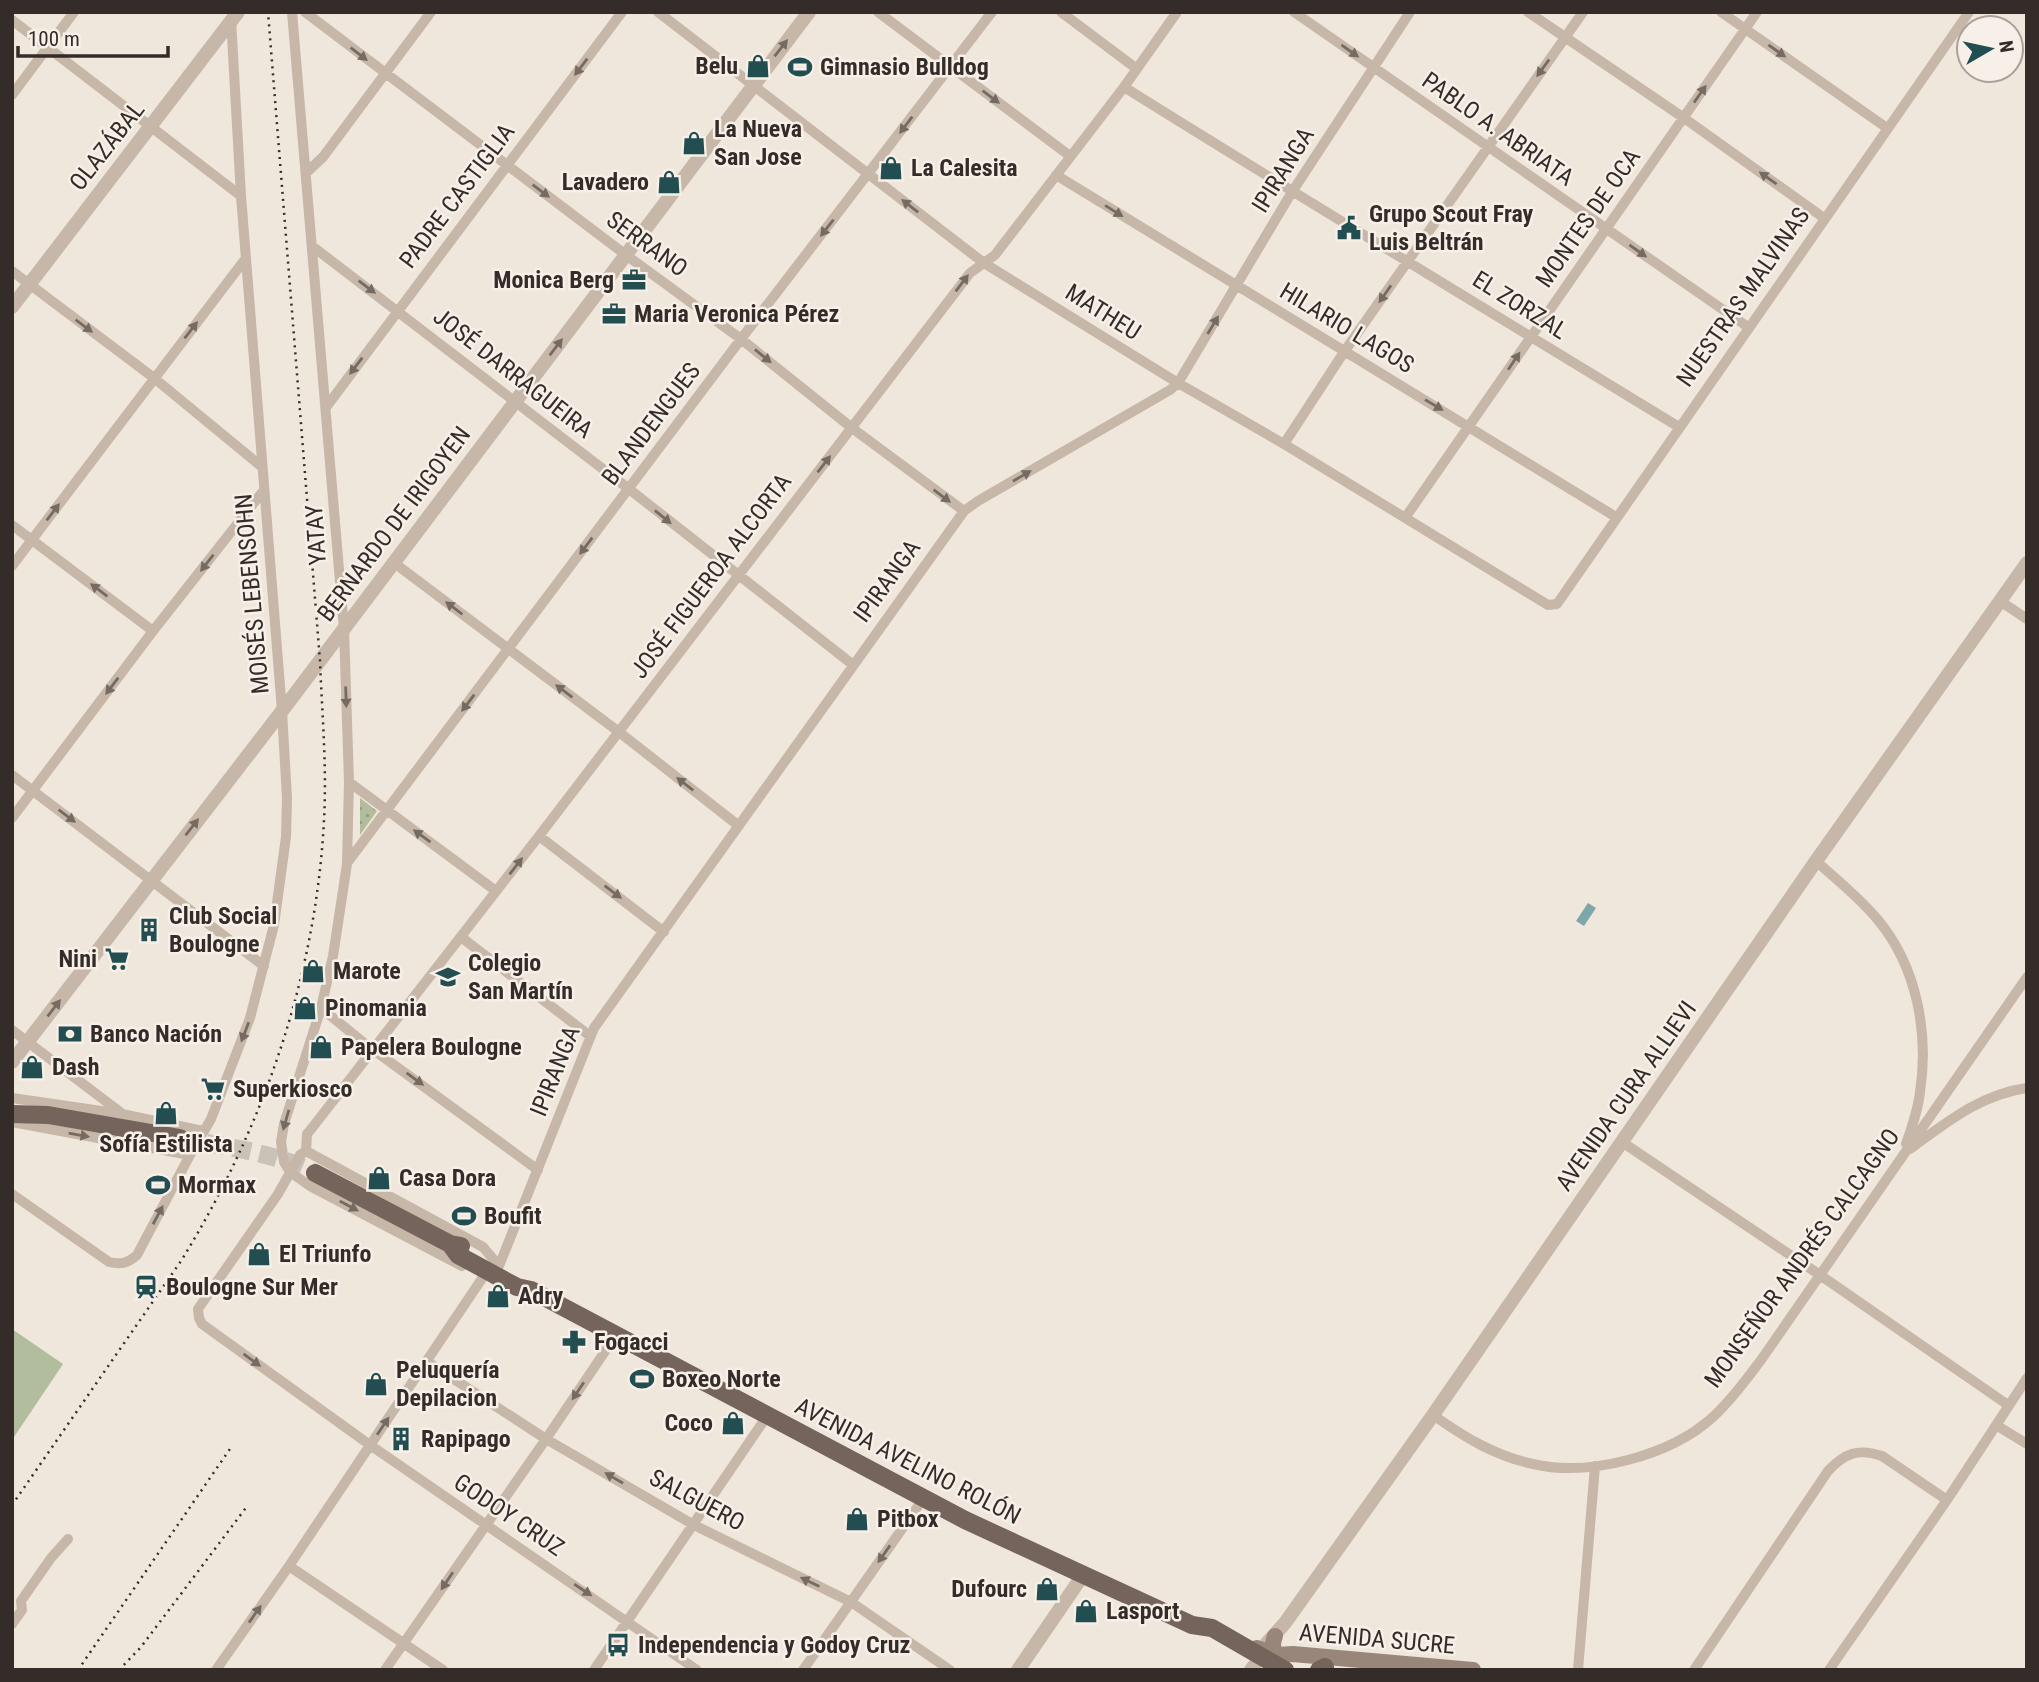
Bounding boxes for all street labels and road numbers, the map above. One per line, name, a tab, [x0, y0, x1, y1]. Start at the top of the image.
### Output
street label: PABLO A. ABRIATA	[1417, 66, 1579, 192]
street label: OLAZÁBAL	[64, 96, 150, 196]
street label: PADRE CASTIGLIA	[394, 118, 520, 274]
street label: IPIRANGA	[1246, 122, 1320, 218]
street label: MONTES DE OCA	[1530, 143, 1646, 293]
street label: NUESTRAS MALVINAS	[1671, 202, 1815, 392]
street label: SERRANO	[601, 205, 693, 283]
street label: EL ZORZAL	[1468, 265, 1572, 345]
street label: HILARIO LAGOS	[1275, 277, 1419, 379]
street label: MATHEU	[1060, 278, 1146, 346]
street label: JOSÉ DARRAGUEIRA	[428, 302, 598, 444]
street label: BLANDENGUES	[596, 357, 706, 491]
street label: BERNARDO DE IRIGOYEN	[312, 421, 476, 627]
street label: JOSÉ FIGUEROA ALCORTA	[625, 468, 797, 684]
street label: MOISÉS LEBENSOHN	[229, 493, 275, 695]
street label: YATAY	[300, 503, 332, 566]
street label: IPIRANGA	[848, 534, 926, 628]
street label: AVENIDA CURA ALLIEVI	[1550, 996, 1702, 1196]
street label: IPIRANGA	[524, 1022, 586, 1120]
street label: MONSEÑOR ANDRÉS CALCAGNO	[1699, 1123, 1905, 1393]
street label: AVENIDA AVELINO ROLÓN	[791, 1392, 1025, 1530]
street label: SALGUERO	[645, 1463, 749, 1537]
street label: GODOY CRUZ	[449, 1468, 569, 1562]
street label: AVENIDA SUCRE	[1298, 1618, 1456, 1660]

